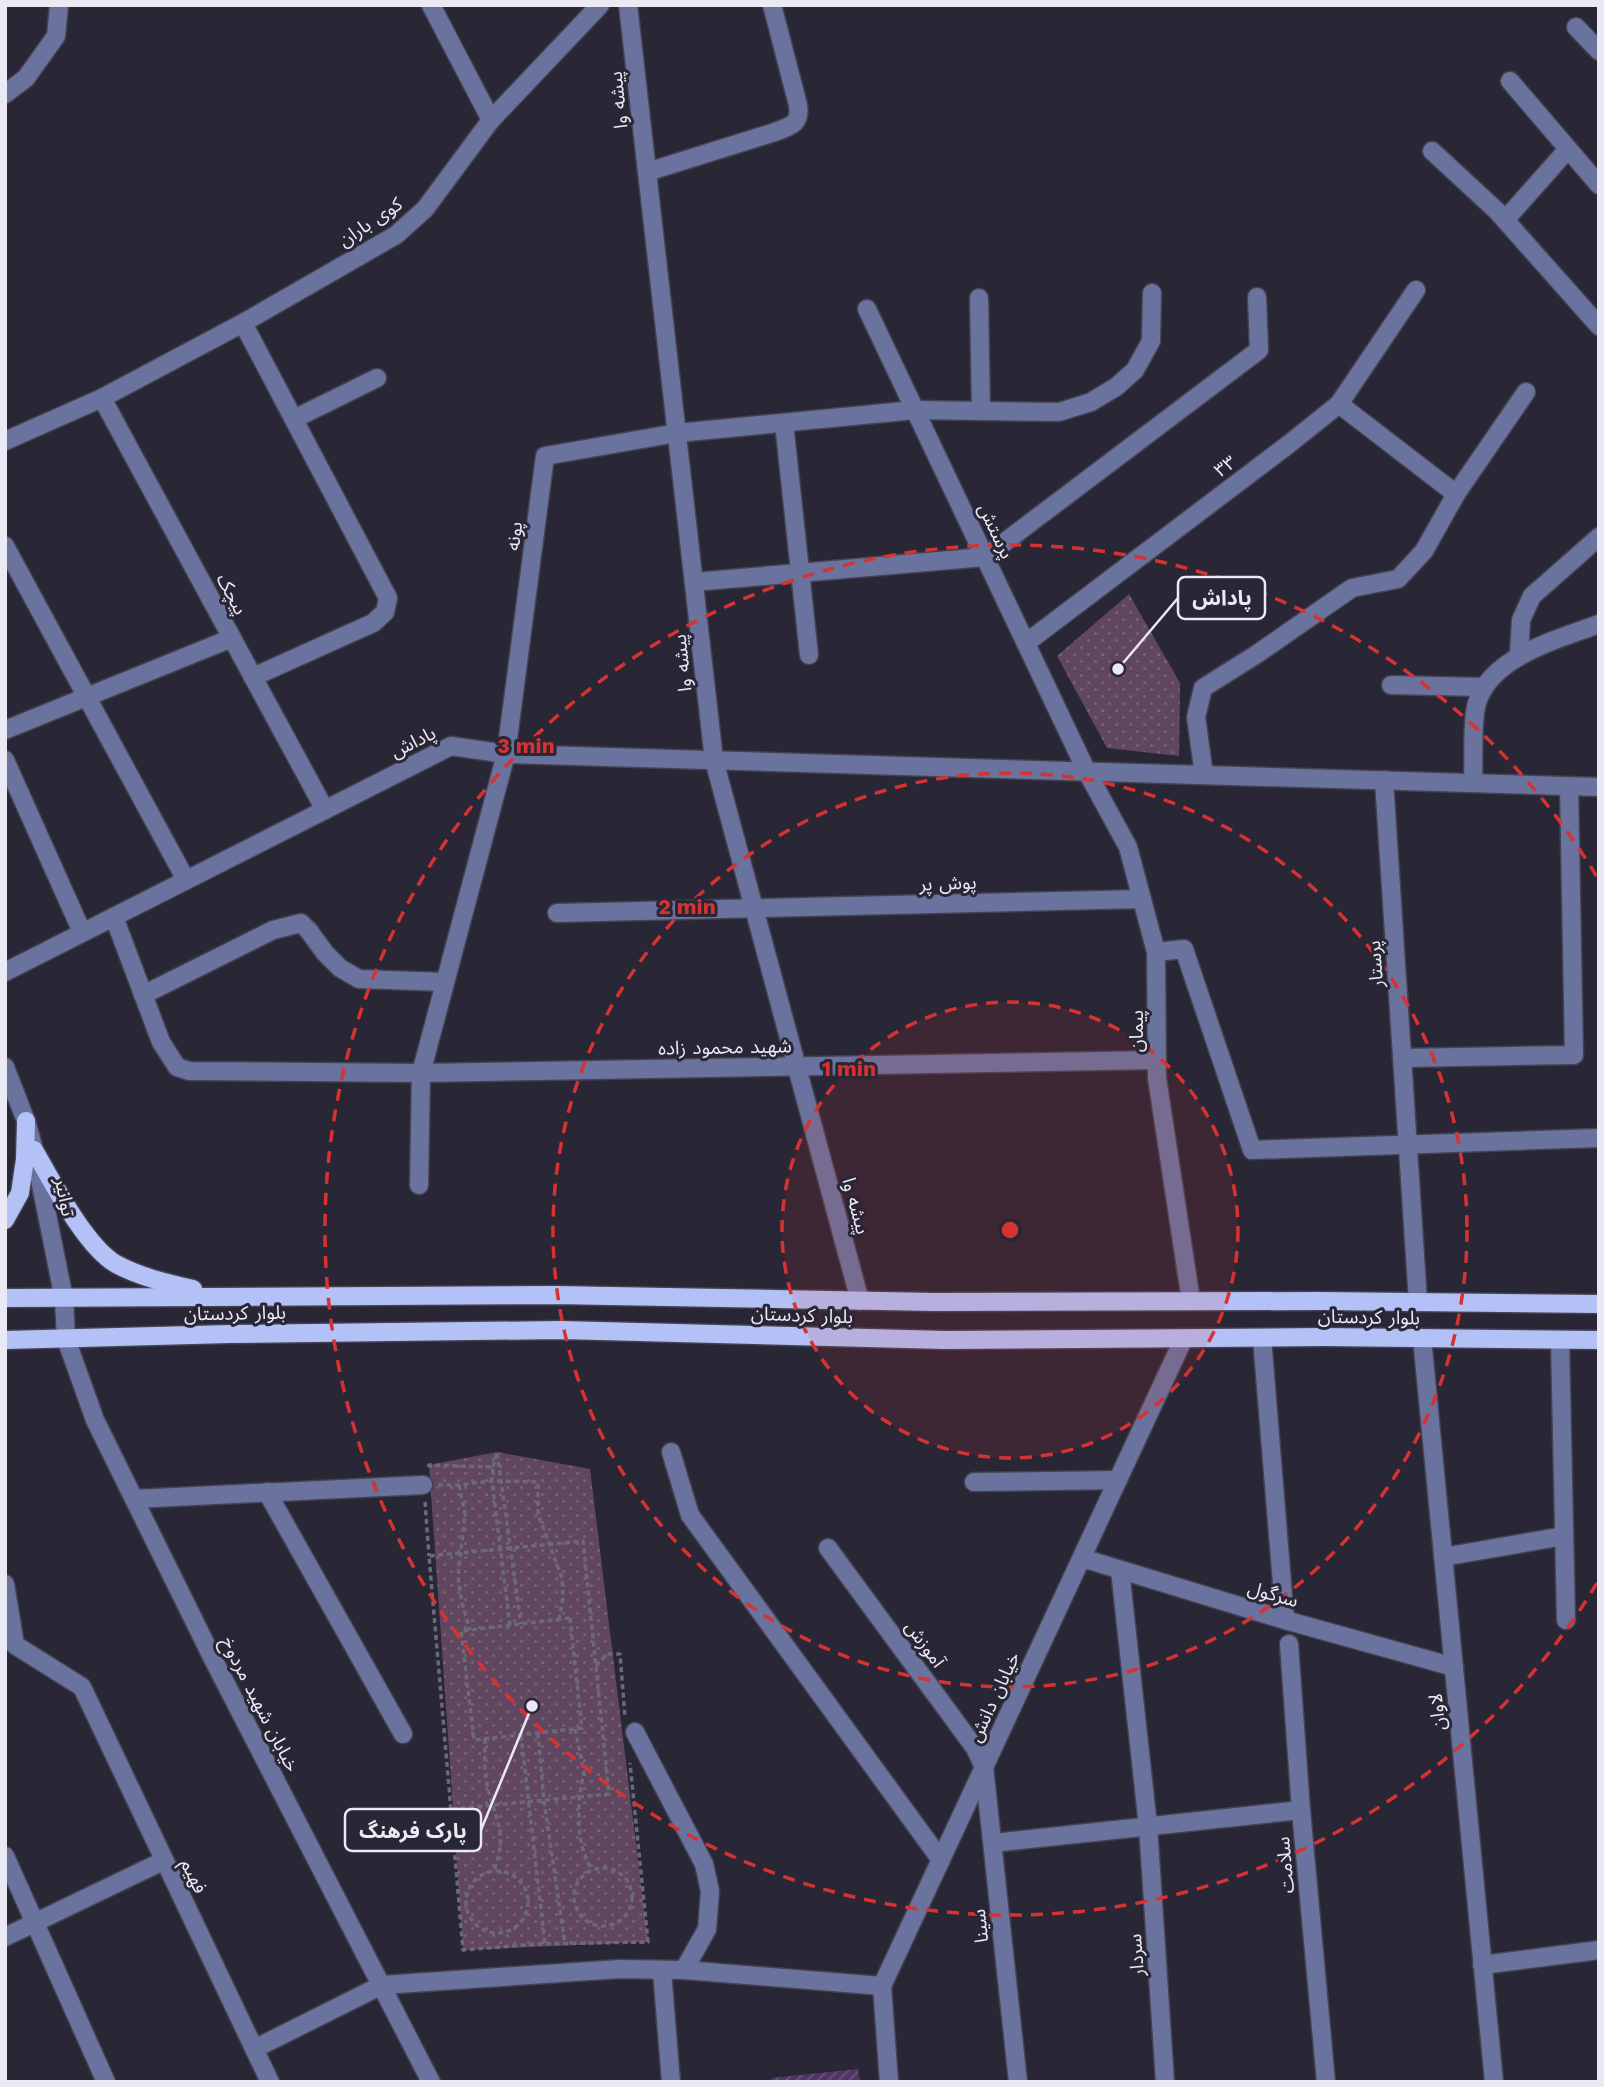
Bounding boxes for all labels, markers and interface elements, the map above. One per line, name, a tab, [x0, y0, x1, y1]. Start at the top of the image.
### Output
street label: پیشه وا	[604, 70, 634, 130]
street label: کوی باران	[334, 192, 407, 252]
street label: ۳۳	[1209, 450, 1241, 482]
street label: پرستش	[972, 500, 1019, 563]
street label: پونه	[501, 520, 528, 552]
street label: پیچک	[211, 569, 252, 619]
callout: پاداش	[1178, 577, 1265, 619]
text: پاداش	[1192, 585, 1252, 612]
street label: پیشه وا	[668, 633, 698, 693]
street label: پاداش	[386, 721, 440, 764]
text: 3 min	[497, 733, 555, 758]
street label: پوش پر	[918, 871, 977, 897]
text: 2 min	[658, 894, 716, 919]
street label: پرستار	[1362, 940, 1389, 989]
street label: پیمان	[1125, 1010, 1149, 1052]
street label: شهید محمود زاده	[658, 1034, 792, 1060]
text: 1 min	[822, 1056, 876, 1081]
street label: توانیر	[50, 1175, 80, 1218]
street label: پیشه وا	[836, 1175, 875, 1237]
centre of rings	[998, 1218, 1022, 1242]
street label: بلوار کردستان	[184, 1301, 286, 1325]
street label: بلوار کردستان	[751, 1302, 853, 1328]
street label: بلوار کردستان	[1318, 1305, 1420, 1329]
street label: سرگول	[1245, 1576, 1301, 1612]
street label: آموزش	[900, 1616, 951, 1673]
street label: خیابان شهید مردوخ	[214, 1632, 304, 1776]
street label: خیابان دانش	[963, 1648, 1025, 1746]
street label: لاوان	[1424, 1692, 1450, 1732]
callout: پارک فرهنگ	[345, 1809, 481, 1851]
text: پارک فرهنگ	[359, 1818, 467, 1845]
street label: سلامت	[1271, 1836, 1299, 1894]
street label: فهیم	[173, 1855, 212, 1898]
street label: سینا	[967, 1908, 993, 1944]
street label: سردار	[1123, 1933, 1149, 1978]

